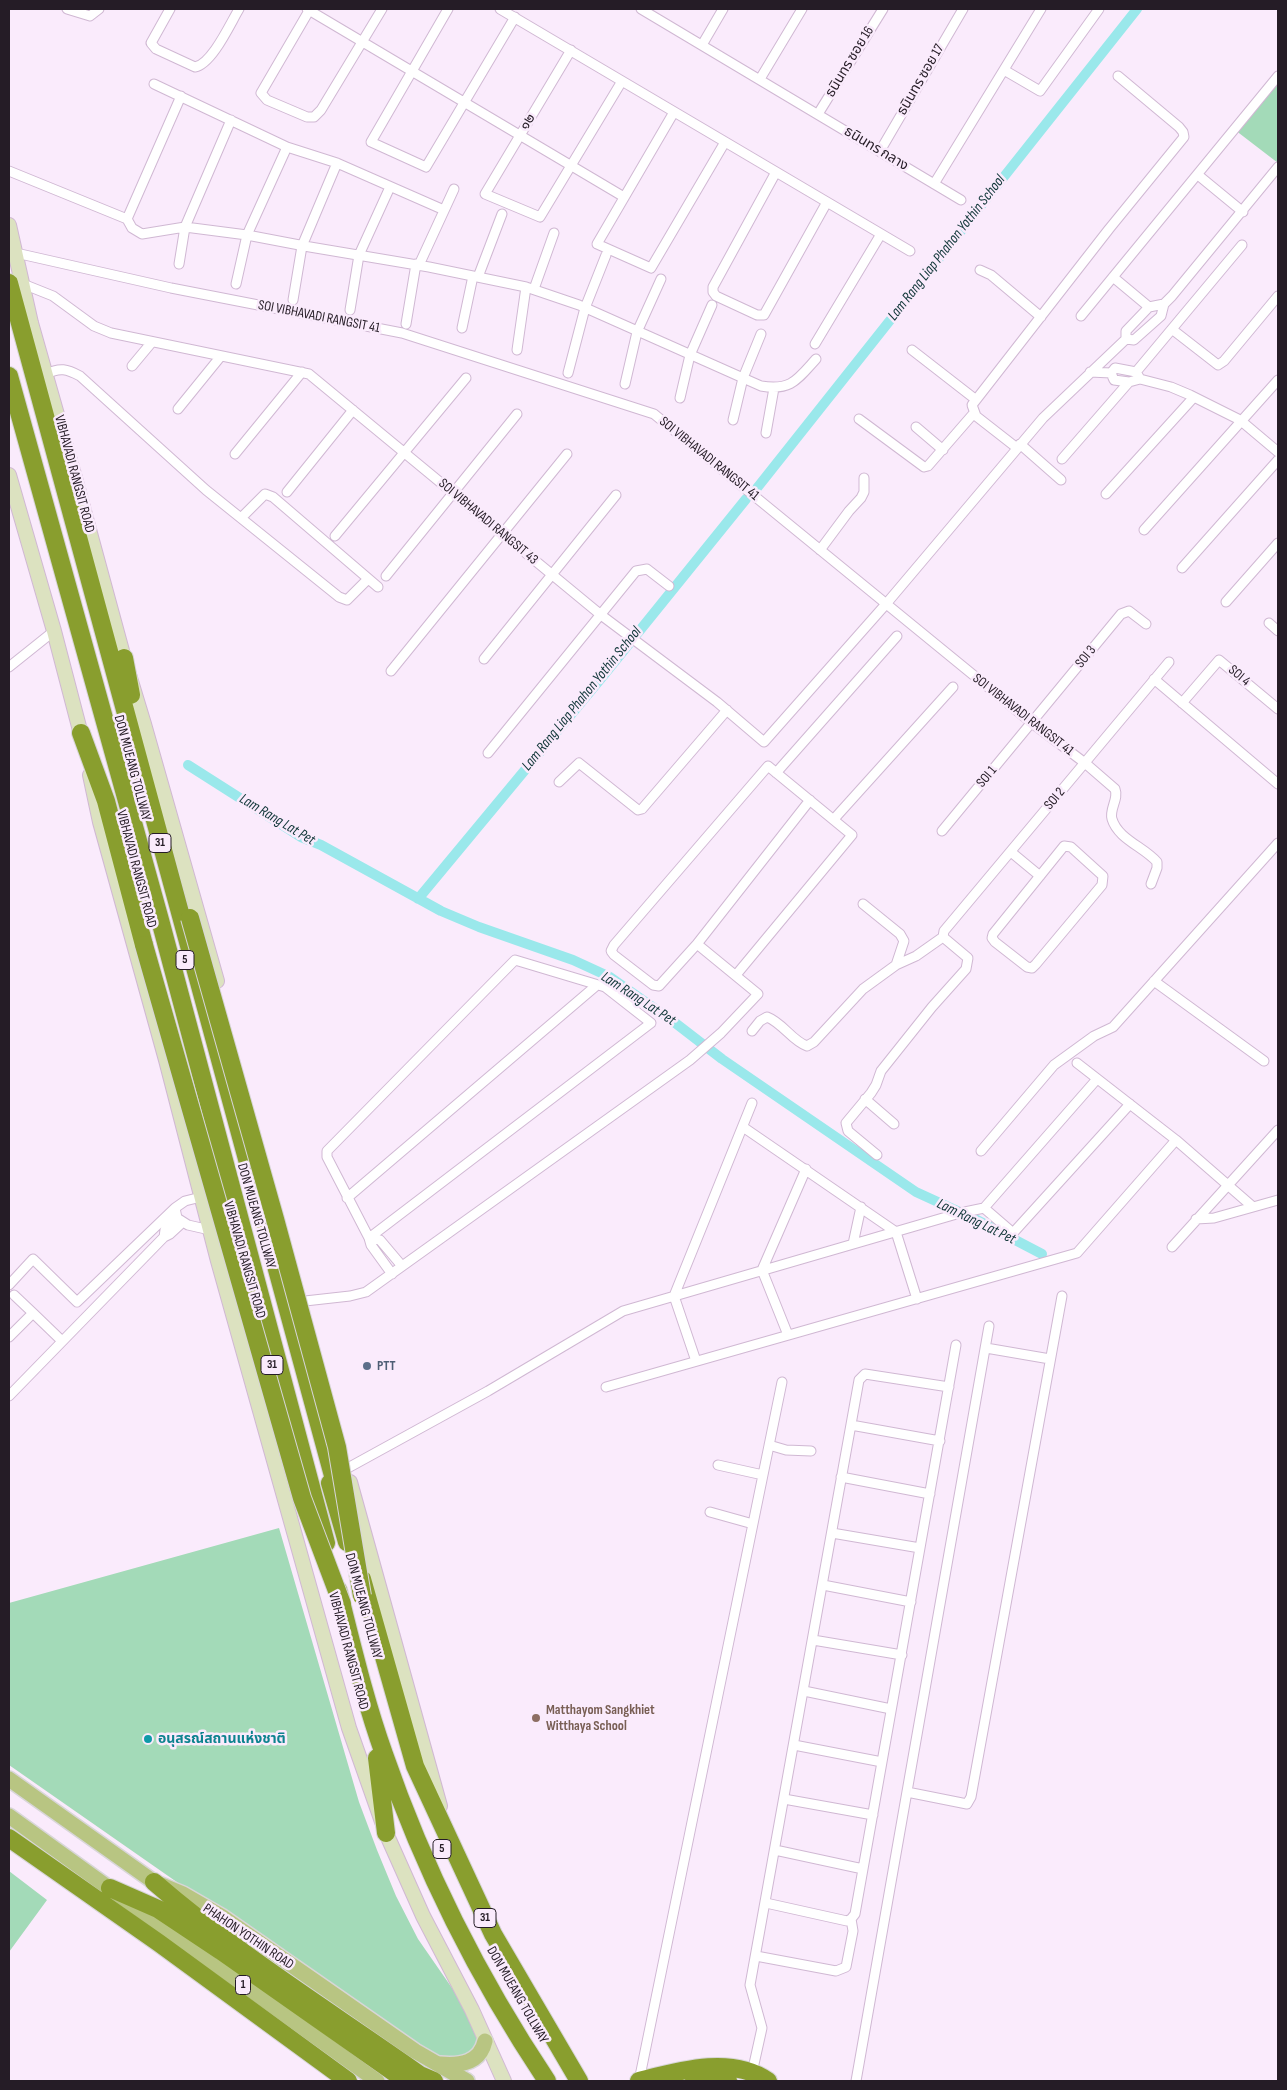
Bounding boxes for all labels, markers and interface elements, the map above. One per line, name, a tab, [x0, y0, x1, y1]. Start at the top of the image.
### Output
street label: ธนินทร ซอย 16	[822, 23, 878, 101]
street label: ธนินทร ซอย 17	[894, 42, 948, 118]
street label: ๑๒	[517, 111, 539, 133]
street label: ธนินทร กลาง	[841, 123, 911, 175]
water label: Lam Rang Liap Phahon Yothin School	[885, 172, 1009, 324]
street label: SOI VIBHAVADI RANGSIT 41	[257, 297, 381, 337]
street label: VIBHAVADI RANGSIT ROAD	[50, 413, 98, 535]
street label: SOI VIBHAVADI RANGSIT 41	[656, 414, 762, 504]
street label: SOI VIBHAVADI RANGSIT 43	[435, 475, 541, 569]
water label: Lam Rang Liap Phahon Yothin School	[518, 623, 646, 775]
street label: SOI 3	[1072, 642, 1100, 672]
street label: SOI 4	[1224, 662, 1254, 690]
street label: SOI VIBHAVADI RANGSIT 41	[969, 670, 1077, 760]
street label: DON MUEANG TOLLWAY	[110, 713, 154, 823]
street label: SOI 1	[973, 763, 1001, 791]
street label: SOI 2	[1041, 785, 1069, 813]
water label: Lam Rang Lat Pet	[236, 790, 318, 850]
street label: VIBHAVADI RANGSIT ROAD	[112, 808, 160, 930]
road number: 31	[149, 834, 171, 852]
road number: 5	[176, 950, 194, 970]
water label: Lam Rang Lat Pet	[597, 968, 679, 1030]
street label: DON MUEANG TOLLWAY	[233, 1161, 279, 1271]
water label: Lam Rang Lat Pet	[934, 1195, 1018, 1249]
street label: VIBHAVADI RANGSIT ROAD	[219, 1199, 269, 1321]
road number: 31	[261, 1356, 283, 1374]
place label: PTT	[377, 1358, 396, 1374]
marker: PTT	[361, 1360, 373, 1372]
street label: DON MUEANG TOLLWAY	[341, 1551, 385, 1661]
street label: VIBHAVADI RANGSIT ROAD	[324, 1590, 372, 1712]
place label: Matthayom Sangkhiet Witthaya School	[546, 1702, 655, 1734]
marker: Matthayom Sangkhiet Witthaya School	[530, 1712, 542, 1724]
place label: อนุสรณ์สถานแห่งชาติ	[158, 1731, 286, 1747]
marker: อนุสรณ์สถานแห่งชาติ	[142, 1733, 154, 1745]
road number: 5	[433, 1840, 451, 1858]
street label: PHAHON YOTHIN ROAD	[199, 1900, 297, 1974]
road number: 31	[474, 1909, 496, 1928]
street label: DON MUEANG TOLLWAY	[483, 1944, 551, 2046]
road number: 1	[236, 1976, 250, 1994]

